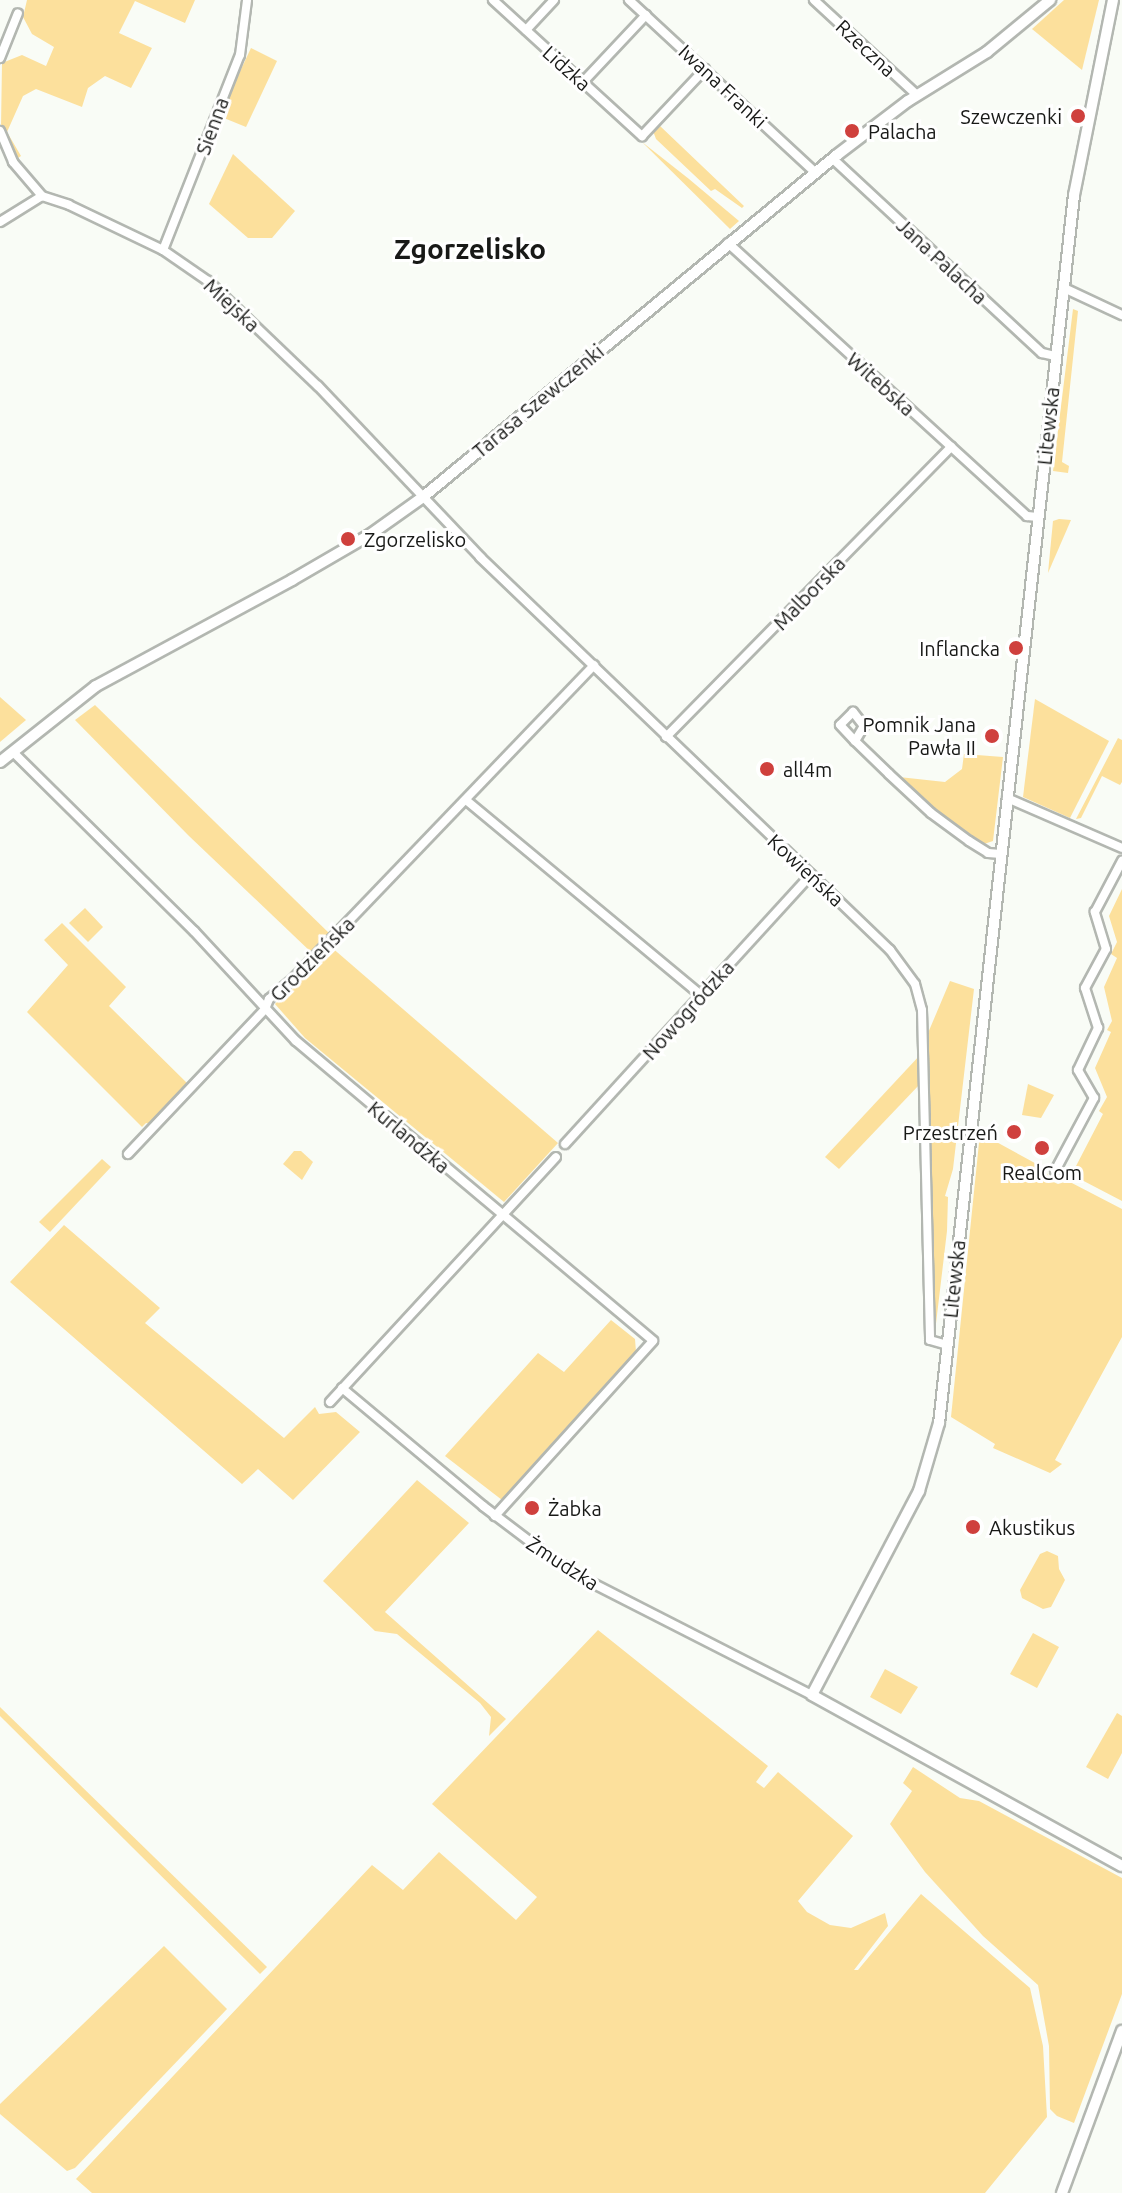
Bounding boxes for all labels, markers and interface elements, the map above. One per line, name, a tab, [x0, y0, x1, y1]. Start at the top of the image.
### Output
street label: Rzeczna	[831, 14, 901, 82]
street label: Iwana Franki	[674, 39, 772, 133]
street label: Lidzka	[538, 40, 596, 96]
street label: Sienna	[191, 94, 233, 158]
place label: Szewczenki	[960, 104, 1062, 128]
marker: Szewczenki	[1069, 107, 1087, 125]
place label: Palacha	[868, 119, 937, 143]
marker: Palacha	[843, 122, 861, 140]
street label: Jana Palacha	[892, 213, 992, 309]
district label: Zgorzelisko	[394, 232, 546, 266]
street label: Miejska	[199, 273, 265, 337]
street label: Tarasa Szewczenki	[468, 339, 608, 463]
street label: Witebska	[842, 347, 920, 421]
street label: Litewska	[1032, 386, 1064, 466]
place label: Zgorzelisko	[364, 527, 466, 551]
marker: Zgorzelisko	[339, 530, 357, 548]
street label: Malborska	[768, 551, 850, 635]
place label: Inflancka	[919, 636, 1000, 660]
marker: Inflancka	[1007, 639, 1025, 657]
place label: Pomnik Jana Pawła II	[863, 712, 976, 759]
marker: Pomnik Jana Pawła II	[983, 727, 1001, 745]
place label: all4m	[783, 757, 832, 781]
marker: all4m	[758, 760, 776, 778]
street label: Kowieńska	[763, 829, 849, 911]
street label: Grodzieńska	[265, 912, 359, 1006]
street label: Nowogródzka	[637, 955, 739, 1065]
street label: Kurlandzka	[363, 1096, 455, 1178]
place label: Przestrzeń	[903, 1120, 998, 1144]
marker: Przestrzeń	[1005, 1123, 1023, 1141]
marker: RealCom	[1033, 1139, 1051, 1157]
place label: RealCom	[1002, 1160, 1082, 1184]
street label: Litewska	[938, 1239, 970, 1319]
place label: Żabka	[548, 1496, 602, 1520]
marker: Żabka	[523, 1499, 541, 1517]
place label: Akustikus	[989, 1515, 1075, 1539]
marker: Akustikus	[964, 1518, 982, 1536]
street label: Żmudzka	[522, 1531, 604, 1595]

